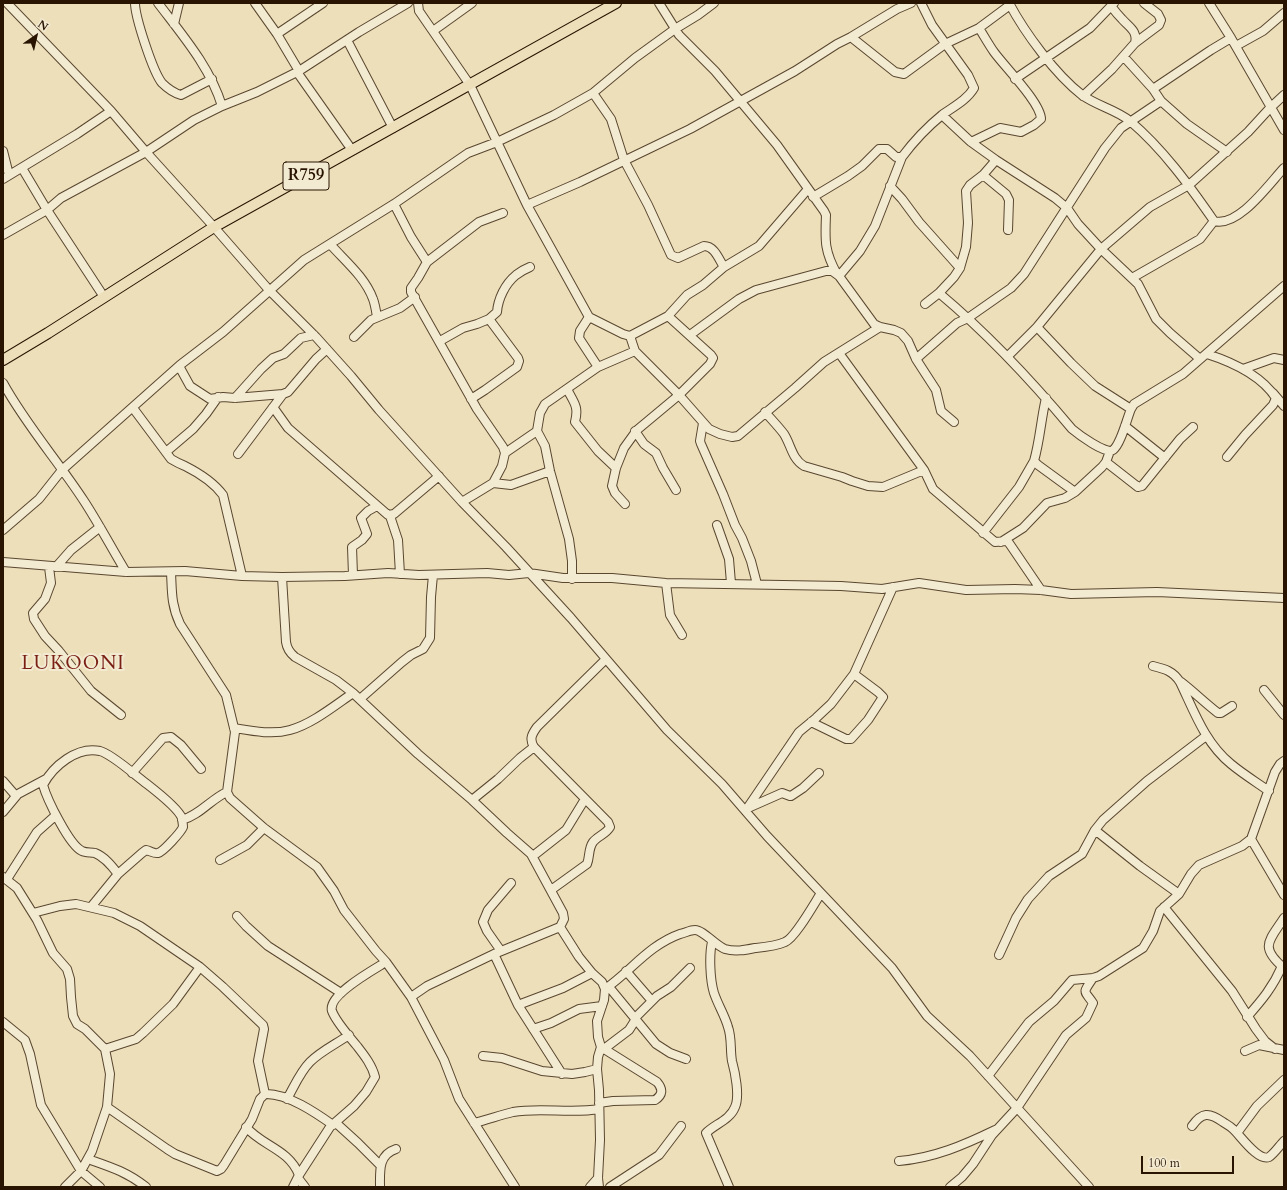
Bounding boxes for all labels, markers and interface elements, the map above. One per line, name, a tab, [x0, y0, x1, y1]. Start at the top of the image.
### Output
north arrow	[16, 16, 56, 56]
text: N	[35, 17, 51, 35]
road number: R759	[283, 162, 329, 190]
district label: LUKOONI	[21, 654, 125, 676]
scale bar	[1143, 1148, 1236, 1174]
text: 100 m	[1148, 1155, 1180, 1171]

